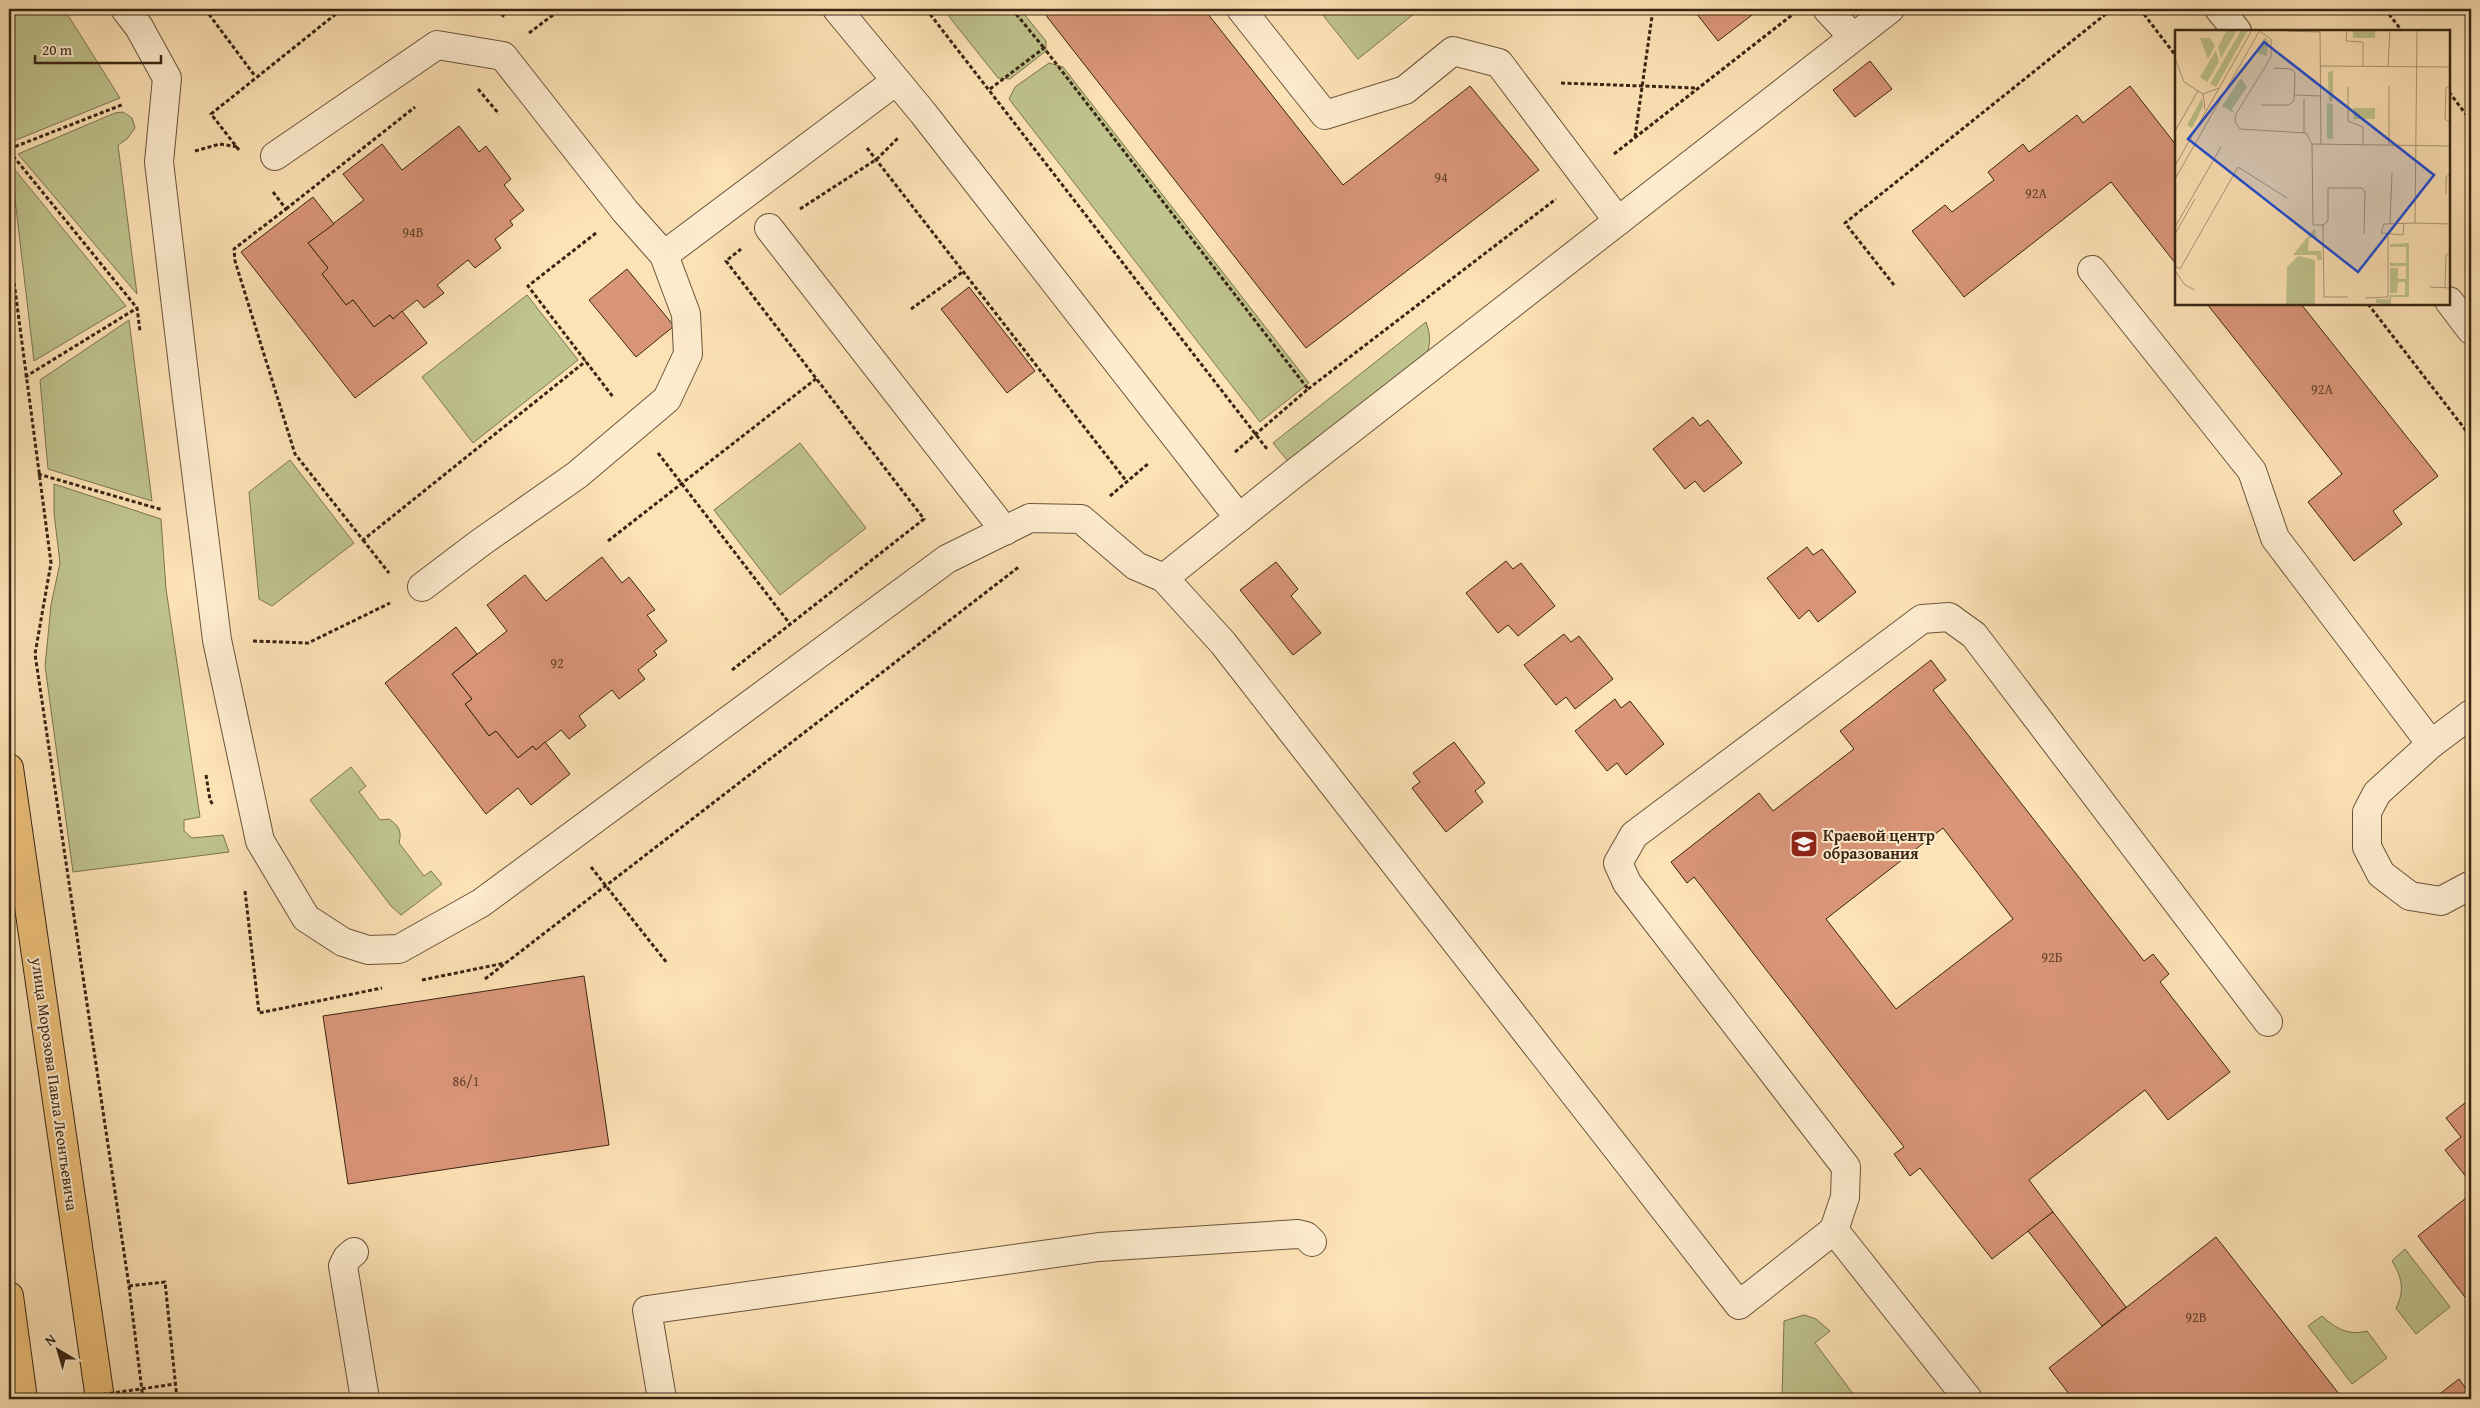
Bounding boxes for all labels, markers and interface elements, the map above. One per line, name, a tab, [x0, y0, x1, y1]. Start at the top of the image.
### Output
inset map	[2175, 30, 2450, 305]
scale bar	[35, 32, 161, 64]
text: 20 m	[42, 39, 73, 60]
house number: 94	[1434, 167, 1448, 187]
house number: 92А	[2025, 183, 2047, 203]
house number: 94В	[402, 222, 424, 242]
house number: 92А	[2311, 379, 2333, 399]
house number: 92	[550, 653, 564, 673]
place label: Краевой центр образования	[1823, 823, 1935, 865]
school or university icon: Краевой центр образования	[1789, 829, 1819, 859]
house number: 92Б	[2041, 947, 2063, 967]
street label: улица Морозова Павла Леонтьевича	[25, 955, 85, 1212]
house number: 86/1	[453, 1071, 479, 1091]
house number: 92В	[2185, 1307, 2207, 1327]
north arrow	[32, 1326, 82, 1376]
text: N	[40, 1329, 60, 1351]

